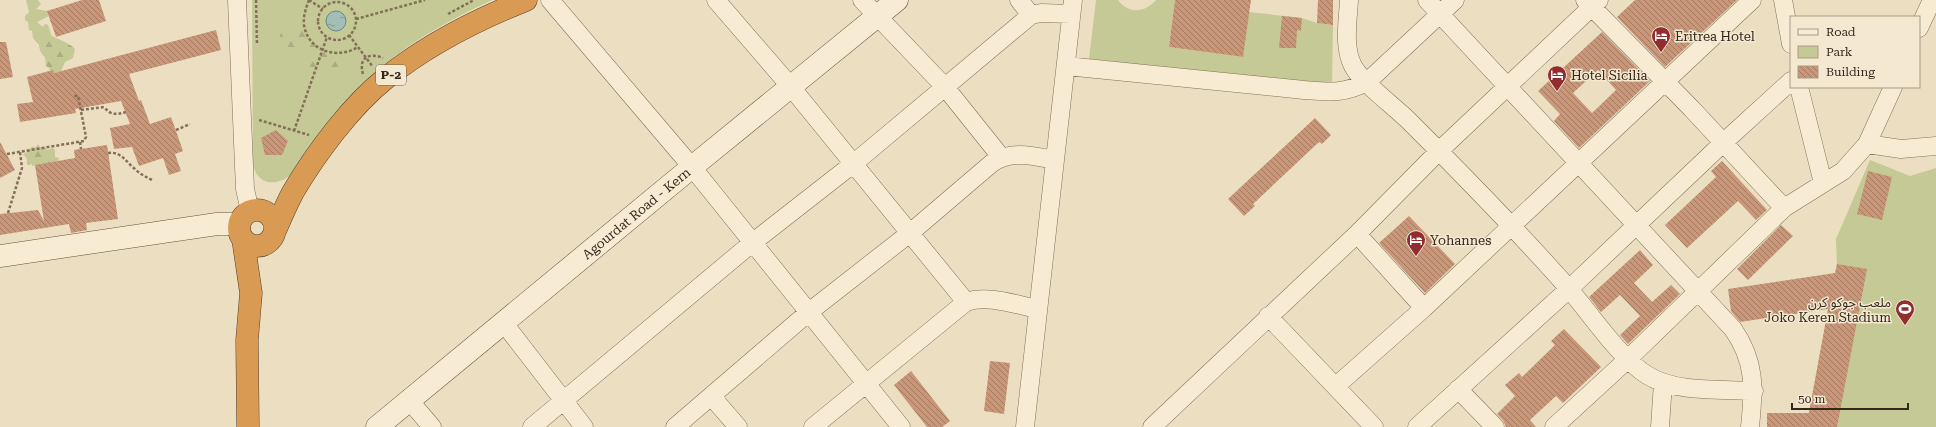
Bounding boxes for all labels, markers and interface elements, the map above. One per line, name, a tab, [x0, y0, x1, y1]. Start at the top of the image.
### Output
legend	[1790, 16, 1920, 88]
hotel icon: Eritrea Hotel	[1650, 25, 1672, 53]
text: Road	[1826, 25, 1856, 39]
place label: Eritrea Hotel	[1675, 29, 1755, 44]
text: Park	[1826, 45, 1853, 59]
hotel icon: Hotel Sicilia	[1546, 64, 1568, 92]
road number: P-2	[376, 65, 406, 85]
text: Building	[1826, 65, 1875, 79]
place label: Hotel Sicilia	[1571, 68, 1648, 83]
street label: Agourdat Road - Kern	[579, 164, 694, 262]
hotel icon: Yohannes	[1405, 229, 1427, 257]
place label: Yohannes	[1430, 233, 1491, 248]
place label: ملعب جوكو كرن Joko Keren Stadium	[1764, 295, 1891, 325]
sports icon: ملعب جوكو كرن Joko Keren Stadium	[1894, 298, 1916, 326]
scale bar	[1792, 385, 1908, 411]
text: 50 m	[1798, 392, 1825, 406]

